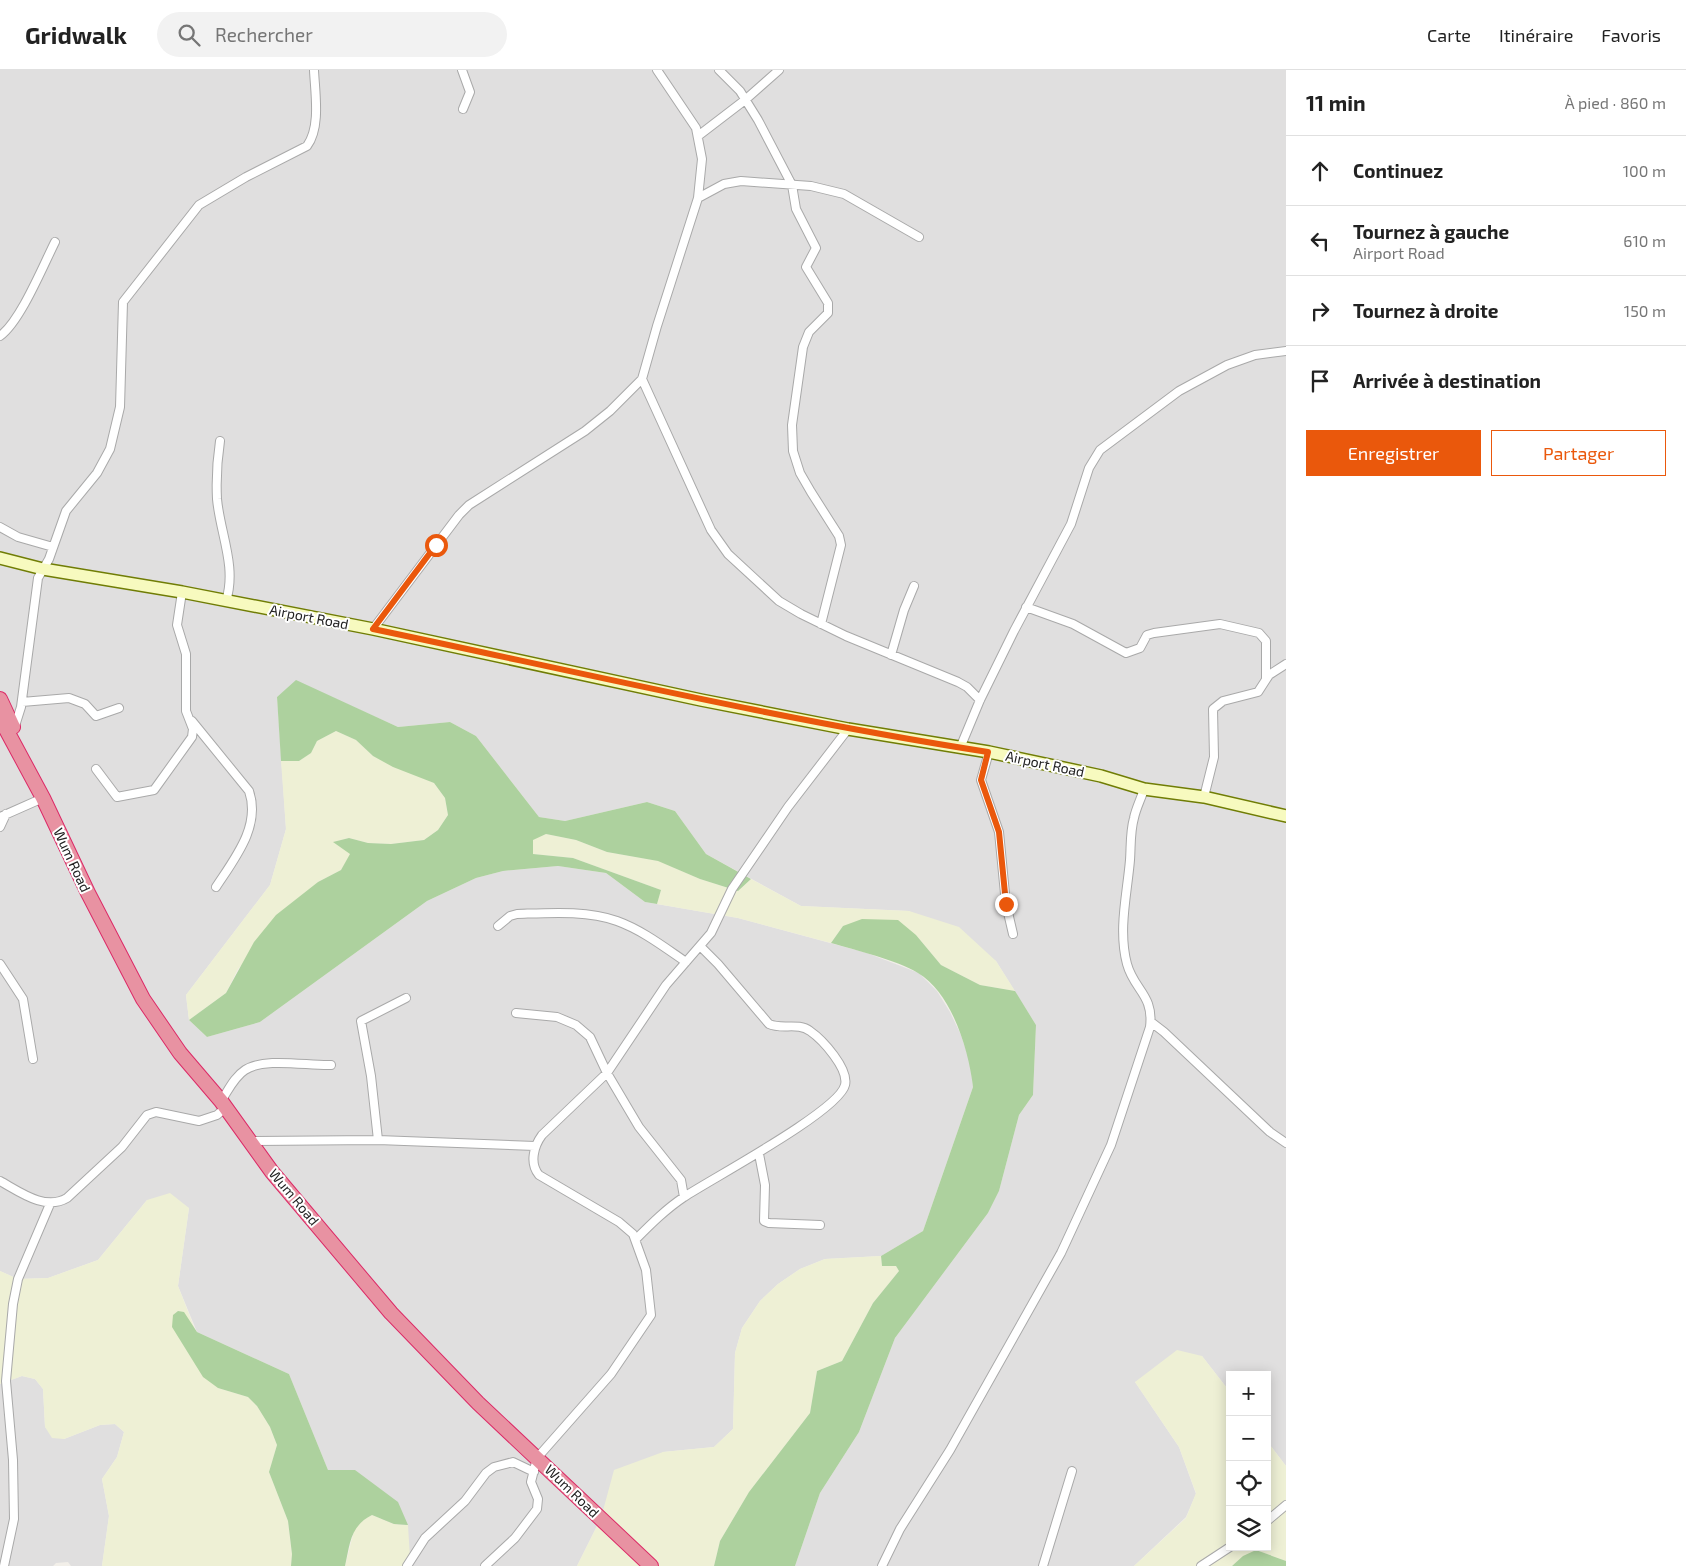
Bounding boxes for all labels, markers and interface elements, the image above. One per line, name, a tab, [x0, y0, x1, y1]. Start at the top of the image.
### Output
search box	[157, 12, 507, 57]
text: Gridwalk	[25, 20, 127, 49]
icon: search	[175, 21, 203, 49]
text: Rechercher	[215, 23, 313, 46]
text: Carte	[1427, 24, 1471, 46]
text: Itinéraire	[1499, 24, 1573, 46]
text: Favoris	[1601, 24, 1661, 46]
text: 11 min	[1306, 90, 1366, 115]
text: À pied · 860 m	[1565, 93, 1666, 112]
icon: ahead	[1306, 157, 1334, 185]
text: Continuez	[1353, 159, 1443, 182]
text: 100 m	[1623, 161, 1666, 180]
text: Tournez à gauche	[1353, 220, 1509, 243]
icon: left	[1306, 227, 1334, 255]
text: 610 m	[1623, 231, 1666, 250]
text: Airport Road	[1353, 243, 1445, 262]
icon: right	[1306, 297, 1334, 325]
text: Tournez à droite	[1353, 299, 1499, 322]
text: 150 m	[1624, 301, 1666, 320]
icon: arrive	[1306, 367, 1334, 395]
text: Arrivée à destination	[1353, 369, 1541, 392]
button: Enregistrer	[1306, 430, 1481, 476]
button: Partager	[1491, 430, 1666, 476]
route start	[425, 534, 448, 557]
street label: Airport Road	[268, 601, 350, 633]
street label: Airport Road	[1004, 747, 1086, 780]
street label: Wum Road	[50, 825, 95, 895]
route end	[995, 893, 1018, 916]
street label: Wum Road	[266, 1165, 323, 1228]
map controls	[1226, 1371, 1271, 1551]
button: +	[1226, 1371, 1271, 1416]
button: −	[1226, 1416, 1271, 1461]
street label: Wum Road	[542, 1461, 603, 1521]
button: locate	[1226, 1461, 1271, 1506]
button: layers	[1226, 1506, 1271, 1551]

